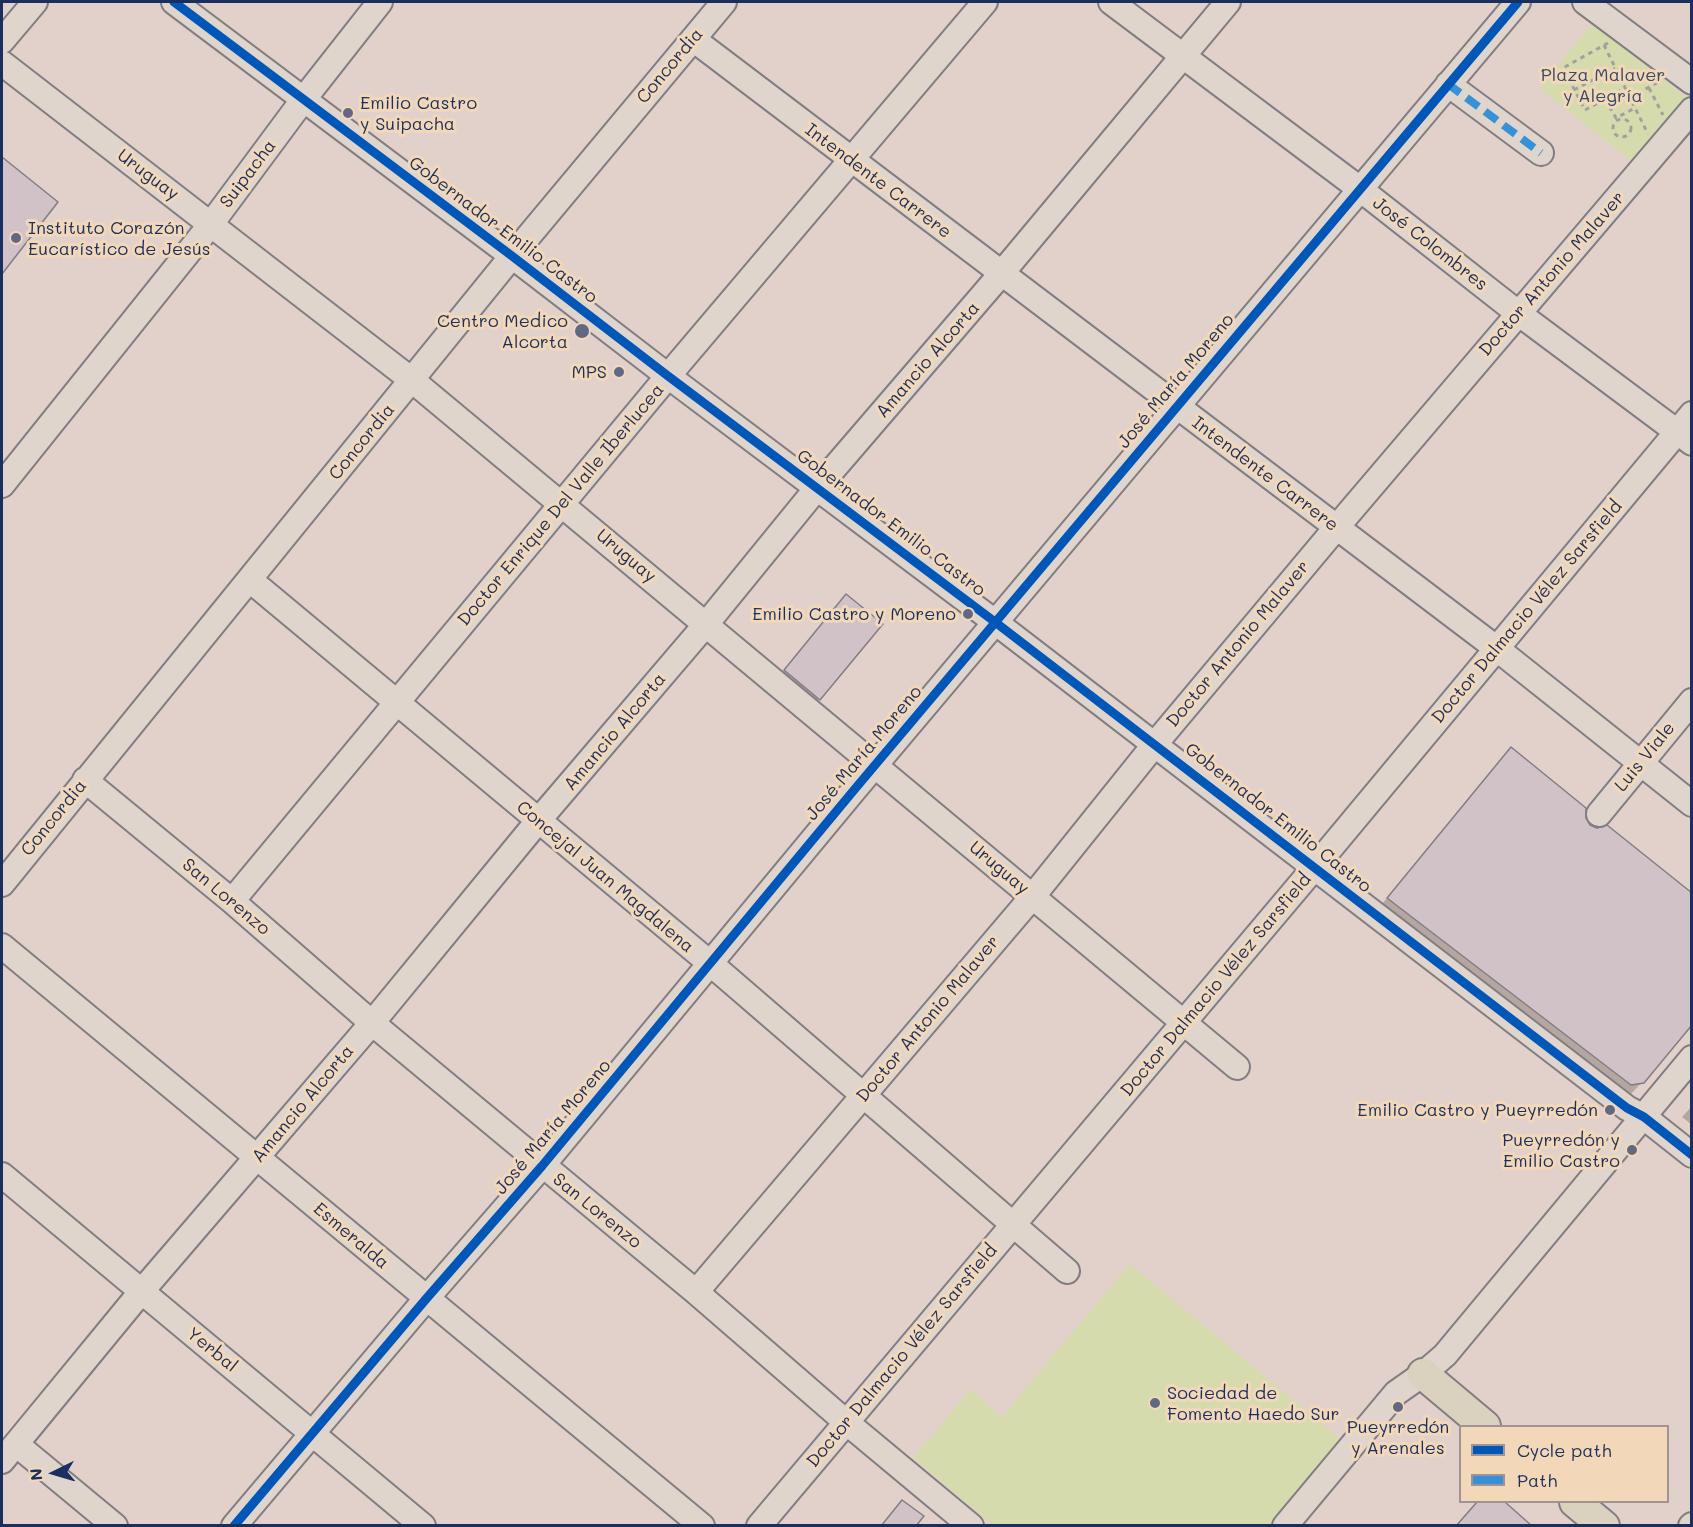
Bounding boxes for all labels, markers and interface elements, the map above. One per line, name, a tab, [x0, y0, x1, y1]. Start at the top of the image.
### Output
street label: Concordia	[632, 24, 708, 108]
park label: Plaza Malaver y Alegría	[1541, 64, 1665, 106]
place label: Emilio Castro y Suipacha	[360, 92, 477, 134]
marker: Emilio Castro y Suipacha	[341, 106, 355, 120]
street label: Intendente Carrere	[801, 119, 955, 243]
street label: Suipacha	[215, 136, 281, 212]
street label: Uruguay	[113, 145, 183, 205]
street label: Gobernador Emilio Castro	[404, 152, 602, 308]
street label: Doctor Antonio Malaver	[1475, 187, 1629, 361]
street label: José Colombres	[1368, 192, 1492, 296]
place label: Instituto Corazón Eucarístico de Jesús	[28, 217, 211, 260]
marker: Instituto Corazón Eucarístico de Jesús	[9, 231, 23, 245]
street label: Amancio Alcorta	[872, 297, 984, 423]
street label: José María Moreno	[1113, 309, 1239, 453]
place label: Centro Medico Alcorta	[437, 310, 568, 352]
marker: Centro Medico Alcorta	[573, 322, 591, 340]
place label: MPS	[572, 361, 607, 383]
marker: MPS	[612, 365, 626, 379]
street label: Doctor Enrique Del Valle Iberlucea	[453, 380, 669, 630]
street label: Concordia	[325, 399, 399, 485]
street label: Intendente Carrere	[1188, 412, 1342, 536]
street label: Gobernador Emilio Castro	[792, 445, 990, 601]
street label: Doctor Dalmacio Vélez Sarsfield	[1427, 496, 1627, 728]
street label: Uruguay	[592, 525, 660, 587]
street label: Doctor Antonio Malaver	[1162, 556, 1314, 732]
place label: Emilio Castro y Moreno	[752, 603, 956, 625]
marker: Emilio Castro y Moreno	[961, 607, 975, 621]
street label: Amancio Alcorta	[560, 669, 670, 795]
street label: José María Moreno	[801, 681, 927, 825]
street label: Luis Viale	[1610, 718, 1680, 796]
street label: Gobernador Emilio Castro	[1180, 738, 1376, 898]
street label: Concordia	[17, 775, 91, 861]
street label: Concejal Juan Magdalena	[512, 796, 698, 958]
street label: Uruguay	[965, 837, 1033, 899]
street label: San Lorenzo	[178, 854, 274, 940]
street label: Doctor Dalmacio Vélez Sarsfield	[1116, 869, 1316, 1101]
street label: Doctor Antonio Malaver	[852, 931, 1004, 1107]
street label: Amancio Alcorta	[248, 1041, 358, 1167]
street label: José María Moreno	[490, 1055, 616, 1199]
place label: Emilio Castro y Pueyrredón	[1357, 1099, 1598, 1121]
marker: Emilio Castro y Pueyrredón	[1603, 1103, 1617, 1117]
place label: Pueyrredón y Emilio Castro	[1502, 1129, 1620, 1172]
marker: Pueyrredón y Emilio Castro	[1625, 1143, 1639, 1157]
street label: San Lorenzo	[548, 1169, 646, 1253]
street label: Esmeralda	[309, 1198, 393, 1274]
street label: Doctor Dalmacio Vélez Sarsfield	[802, 1240, 1002, 1472]
street label: Yerbal	[182, 1323, 242, 1377]
place label: Sociedad de Fomento Haedo Sur	[1167, 1382, 1340, 1424]
marker: Sociedad de Fomento Haedo Sur	[1148, 1396, 1162, 1410]
marker: Pueyrredón y Arenales	[1391, 1400, 1405, 1414]
place label: Pueyrredón y Arenales	[1347, 1416, 1449, 1458]
legend	[1459, 1425, 1669, 1503]
text: Cycle path	[1517, 1438, 1612, 1462]
north arrow	[24, 1443, 84, 1503]
text: N	[25, 1468, 47, 1482]
text: Path	[1517, 1468, 1557, 1492]

